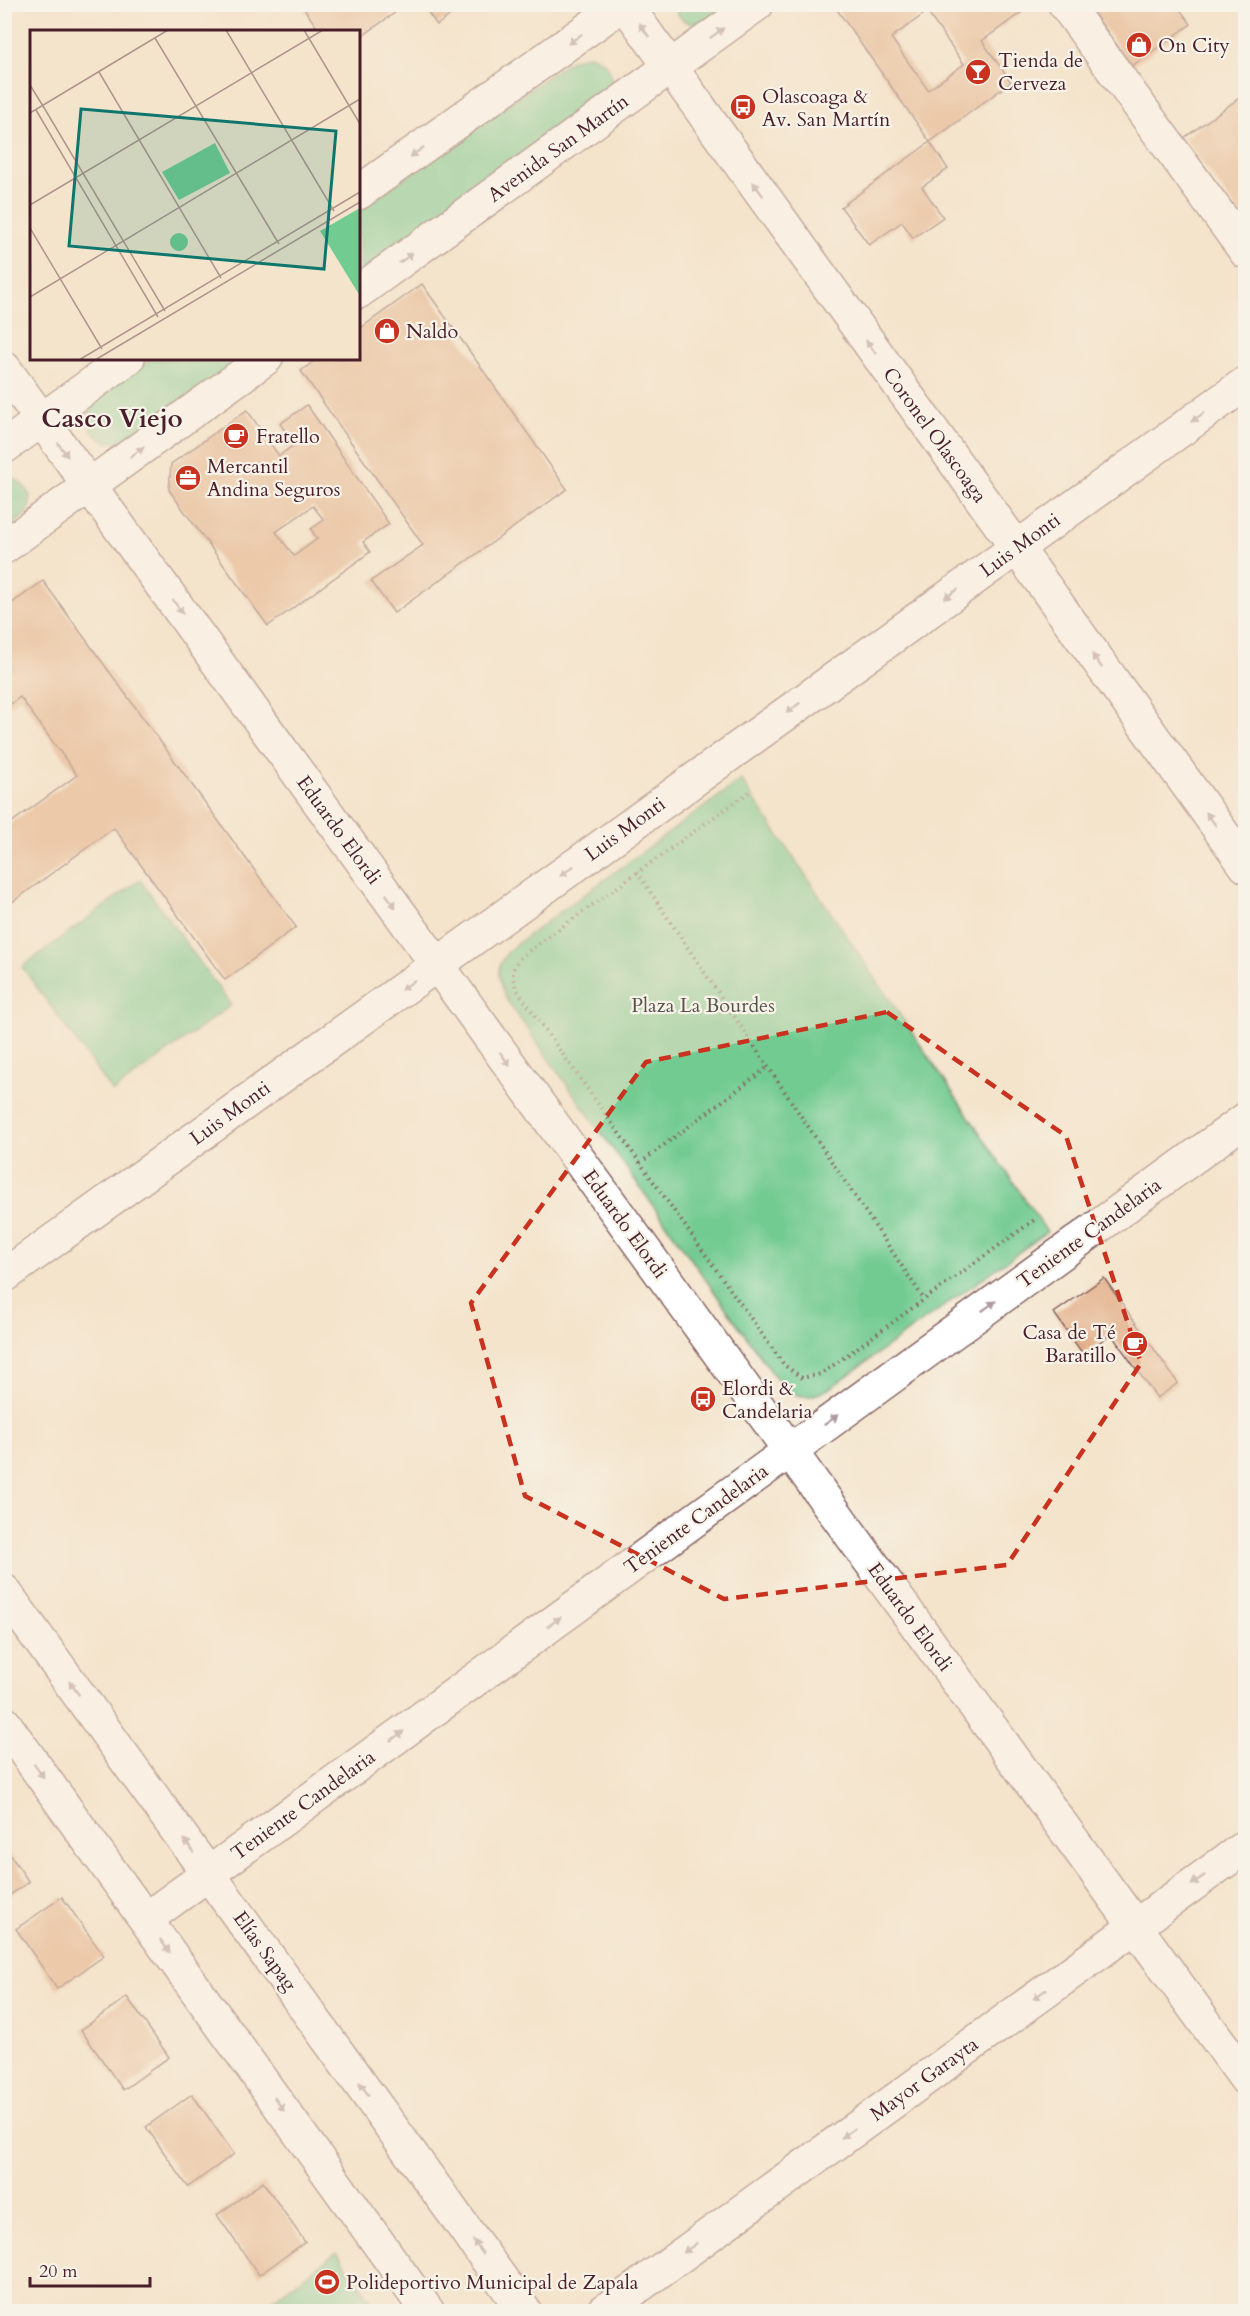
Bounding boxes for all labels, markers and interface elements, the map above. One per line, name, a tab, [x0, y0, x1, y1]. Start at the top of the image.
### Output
one-way arrow	[638, 23, 650, 38]
one-way arrow	[709, 27, 725, 39]
inset map	[30, 30, 360, 360]
shop icon: On City	[1124, 30, 1154, 60]
one-way arrow	[568, 32, 583, 44]
place label: On City	[1158, 32, 1230, 59]
place label: Tienda de Cerveza	[998, 47, 1083, 97]
bar icon: Tienda de Cerveza	[963, 57, 993, 87]
place label: Olascoaga & Av. San Martín	[762, 83, 891, 133]
street label: Avenida San Martín	[482, 87, 635, 208]
bus stop icon: Olascoaga & Av. San Martín	[728, 92, 758, 122]
one-way arrow	[409, 146, 425, 158]
one-way arrow	[752, 181, 764, 197]
one-way arrow	[397, 252, 413, 264]
shop icon: Naldo	[372, 316, 402, 346]
place label: Naldo	[406, 318, 458, 345]
one-way arrow	[866, 339, 878, 354]
street label: Coronel Olascoaga	[877, 362, 994, 508]
district label: Casco Viejo	[41, 401, 183, 436]
one-way arrow	[1191, 411, 1207, 423]
cafe icon: Fratello	[221, 421, 251, 451]
place label: Fratello	[256, 423, 320, 450]
one-way arrow	[57, 442, 69, 457]
one-way arrow	[130, 446, 145, 458]
place label: Mercantil Andina Seguros	[207, 453, 340, 503]
office icon: Mercantil Andina Seguros	[173, 463, 203, 493]
street label: Luis Monti	[974, 506, 1066, 583]
one-way arrow	[944, 588, 960, 600]
one-way arrow	[172, 599, 184, 615]
one-way arrow	[1091, 653, 1103, 669]
one-way arrow	[786, 702, 802, 714]
street label: Eduardo Elordi	[290, 770, 388, 890]
street label: Luis Monti	[579, 790, 671, 867]
one-way arrow	[1205, 811, 1217, 827]
one-way arrow	[559, 865, 575, 877]
one-way arrow	[385, 893, 397, 909]
one-way arrow	[401, 979, 417, 991]
park label: Plaza La Bourdes	[631, 992, 775, 1019]
one-way arrow	[499, 1052, 511, 1067]
street label: Luis Monti	[184, 1074, 276, 1151]
street label: Eduardo Elordi	[576, 1164, 674, 1284]
street label: Teniente Candelaria	[1011, 1171, 1167, 1295]
one-way arrow	[981, 1300, 996, 1312]
place label: Casa de Té Baratillo	[1023, 1319, 1116, 1369]
cafe icon: Casa de Té Baratillo	[1120, 1329, 1150, 1359]
place label: Elordi & Candelaria	[722, 1375, 813, 1425]
bus stop icon: Elordi & Candelaria	[688, 1384, 718, 1414]
one-way arrow	[822, 1414, 838, 1426]
street label: Teniente Candelaria	[618, 1457, 774, 1581]
street label: Eduardo Elordi	[861, 1557, 959, 1677]
one-way arrow	[547, 1616, 562, 1628]
one-way arrow	[69, 1680, 81, 1695]
one-way arrow	[388, 1730, 404, 1742]
street label: Teniente Candelaria	[225, 1743, 381, 1867]
one-way arrow	[33, 1762, 45, 1778]
one-way arrow	[183, 1838, 195, 1853]
one-way arrow	[1191, 1874, 1207, 1886]
street label: Elías Sapag	[227, 1905, 304, 1997]
one-way arrow	[159, 1937, 171, 1953]
one-way arrow	[1033, 1988, 1048, 2000]
street label: Mayor Garayta	[865, 2030, 984, 2127]
one-way arrow	[358, 2081, 370, 2097]
one-way arrow	[273, 2096, 285, 2112]
one-way arrow	[841, 2127, 856, 2139]
one-way arrow	[473, 2240, 485, 2255]
one-way arrow	[683, 2242, 699, 2254]
scale bar	[30, 2250, 150, 2288]
text: 20 m	[39, 2259, 78, 2284]
sports icon: Polideportivo Municipal de Zapala	[312, 2267, 342, 2297]
place label: Polideportivo Municipal de Zapala	[346, 2269, 639, 2296]

